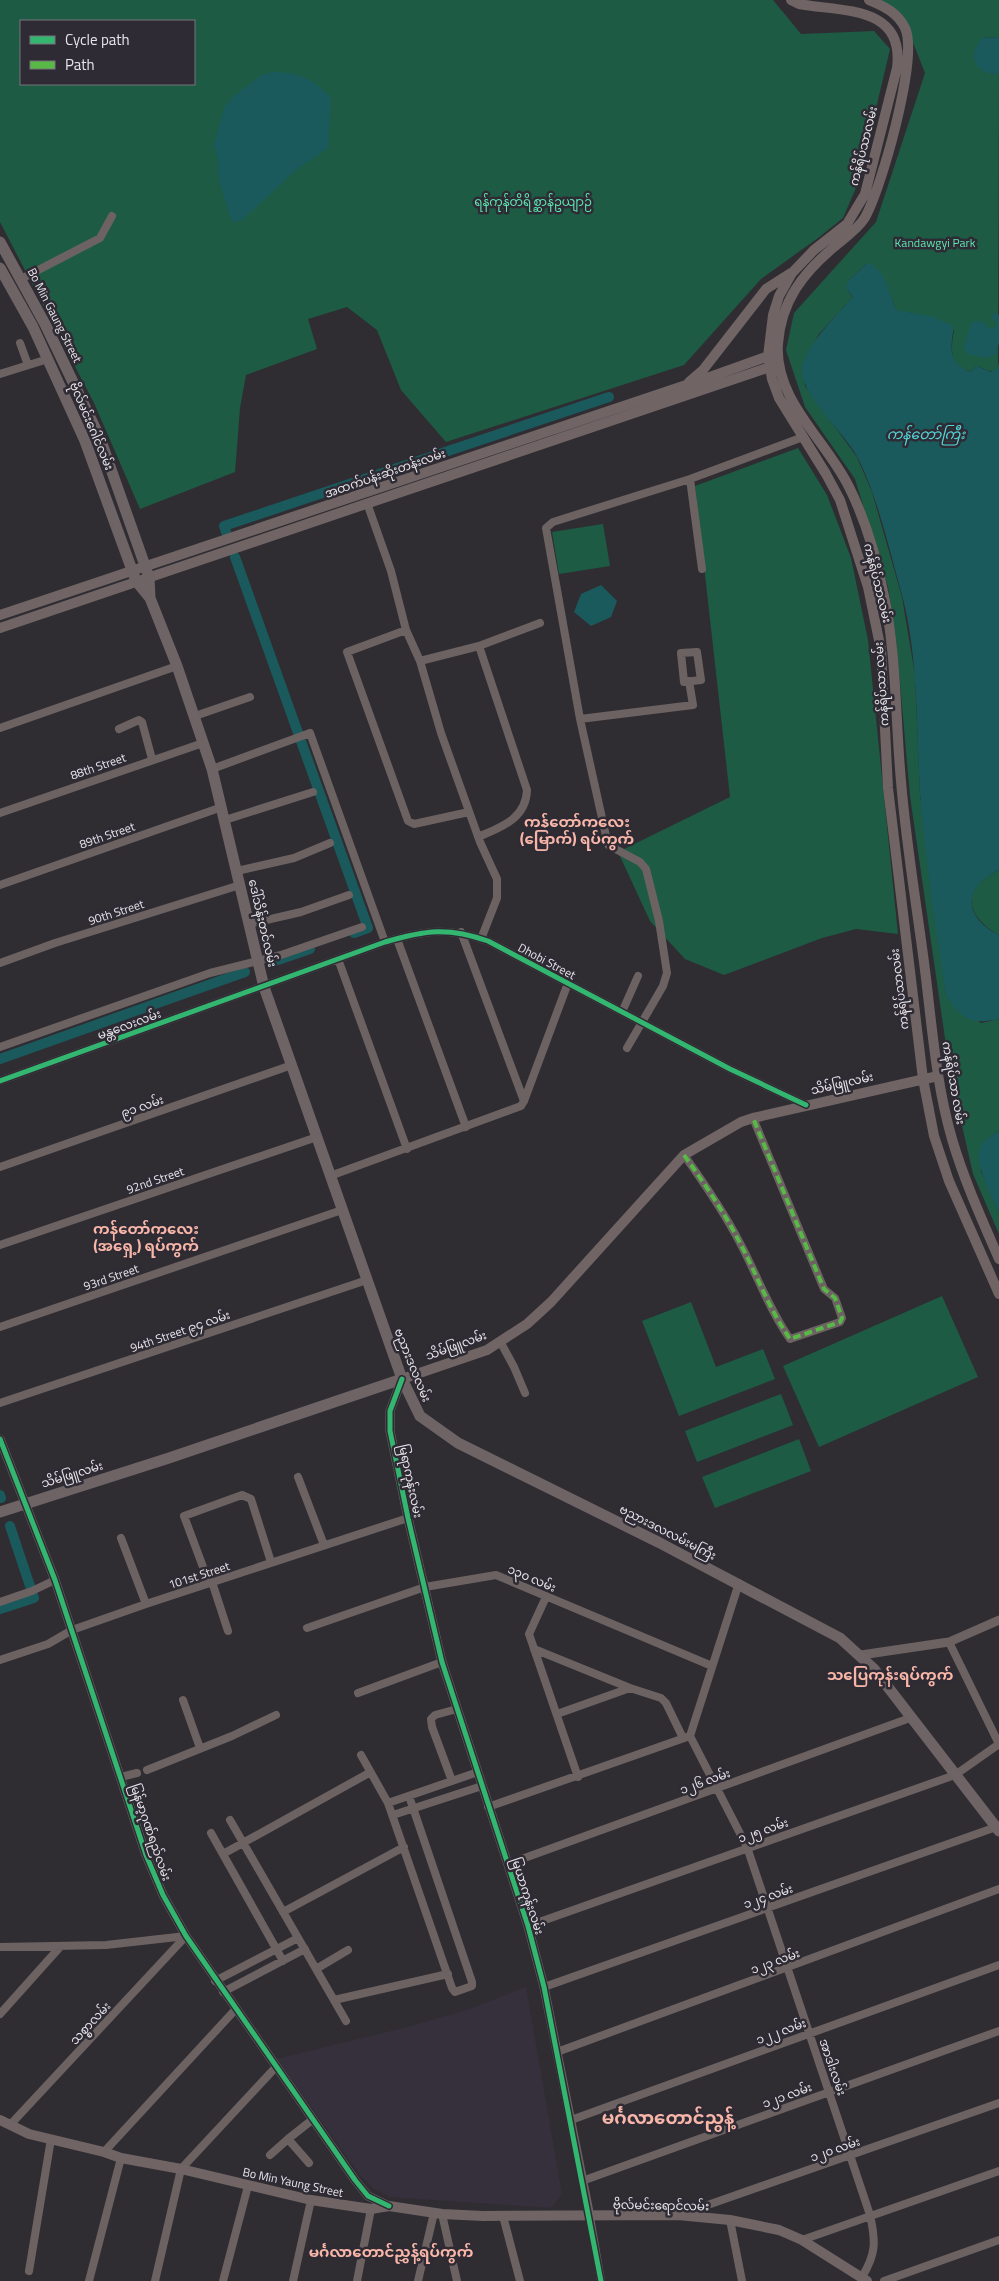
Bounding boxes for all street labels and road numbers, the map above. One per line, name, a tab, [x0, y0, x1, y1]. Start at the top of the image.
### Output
street label: ကန်ရိပ်သာလမ်း	[844, 104, 883, 188]
street label: Bo Min Gaung Street	[23, 264, 87, 366]
street label: ဗိုလ်မင်းဂေါင်လမ်း	[64, 379, 119, 473]
street label: အထက်ပန်းဆိုးတန်းလမ်း	[322, 443, 448, 504]
street label: ကန်ရိပ်သာလမ်း	[858, 541, 897, 625]
street label: ကန်ရိပ်သာ လမ်း	[869, 641, 894, 727]
street label: 88th Street	[68, 747, 129, 784]
street label: 89th Street	[77, 816, 138, 853]
street label: ဒေါ်သိန်းတင်လမ်း	[243, 877, 282, 969]
street label: 90th Street	[86, 894, 147, 930]
street label: Dhobi Street	[515, 938, 580, 985]
street label: ကန်ရိပ်သာလမ်း	[885, 947, 914, 1031]
street label: မန္တလေးလမ်း	[94, 1004, 164, 1045]
street label: ကန်ရိပ်သာ လမ်း	[936, 1040, 971, 1126]
street label: သိမ်ဖြူလမ်း	[809, 1067, 875, 1100]
street label: ၉၁ လမ်း	[118, 1090, 166, 1123]
street label: 92nd Street	[124, 1161, 187, 1199]
street label: 93rd Street	[81, 1258, 142, 1295]
street label: 94th Street ၉၄ လမ်း	[127, 1305, 233, 1358]
street label: ဗညားဒလလမ်း	[389, 1325, 436, 1405]
street label: သိမ်ဖြူလမ်း	[423, 1325, 490, 1366]
street label: မြရာကုန်းလမ်း	[393, 1442, 428, 1520]
street label: သိမ်ဖြူလမ်း	[39, 1456, 106, 1493]
street label: ဗညားဒလလမ်းမကြီး	[616, 1499, 720, 1566]
street label: 101st Street	[166, 1556, 233, 1594]
street label: ၁၃၀ လမ်း	[504, 1559, 559, 1598]
street label: ၁၂၆ လမ်း	[677, 1763, 733, 1800]
street label: မြန်မာ့ဂုဏ်ရည်လမ်း	[125, 1781, 177, 1883]
street label: ၁၂၅ လမ်း	[735, 1813, 791, 1848]
street label: မြယာကုန်းလမ်း	[506, 1855, 549, 1937]
street label: ၁၂၄ လမ်း	[741, 1879, 796, 1914]
street label: ၁၂၃ လမ်း	[748, 1943, 803, 1980]
street label: သစ္စာလမ်း	[65, 1997, 116, 2050]
street label: ၁၂၂ လမ်း	[753, 2013, 809, 2050]
street label: အာဒါးလမ်း	[814, 2036, 852, 2098]
street label: ၁၂၁ လမ်း	[760, 2077, 815, 2114]
street label: ၁၂၀ လမ်း	[807, 2132, 863, 2167]
street label: Bo Min Yaung Street	[241, 2162, 346, 2202]
street label: ဗိုလ်မင်းရောင်လမ်း	[613, 2195, 709, 2216]

